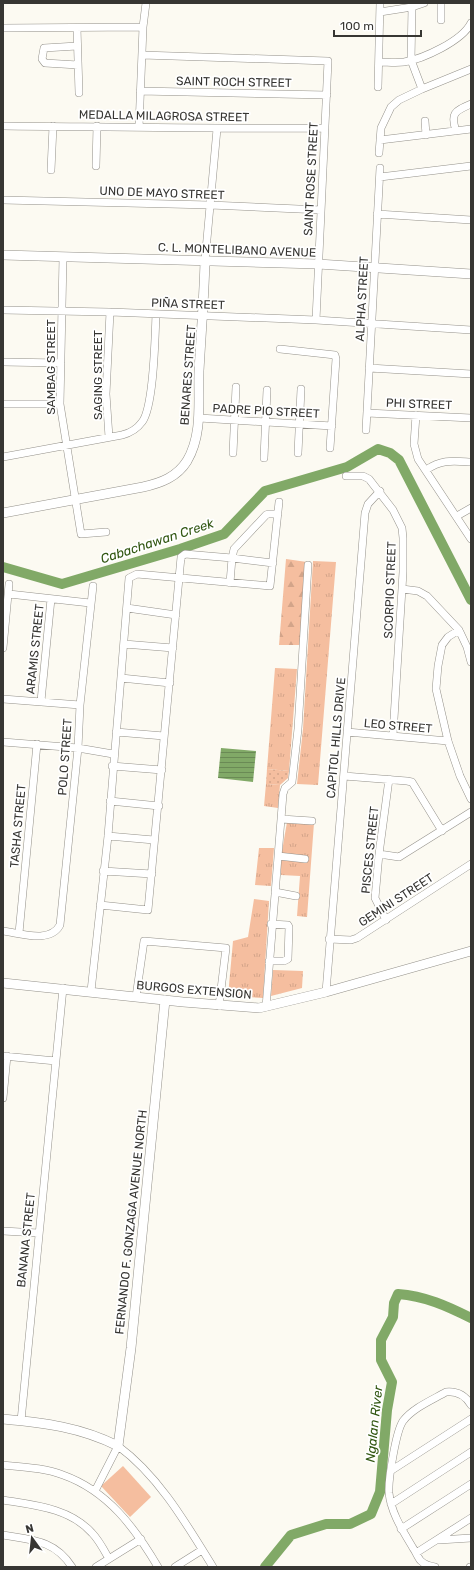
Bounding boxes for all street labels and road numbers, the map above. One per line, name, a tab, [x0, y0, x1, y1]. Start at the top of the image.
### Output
street label: SAINT ROCH STREET	[176, 74, 292, 90]
street label: MEDALLA MILAGROSA STREET	[79, 108, 249, 124]
street label: SAINT ROSE STREET	[301, 122, 321, 236]
street label: UNO DE MAYO STREET	[99, 184, 225, 202]
street label: C. L. MONTELIBANO AVENUE	[158, 240, 316, 260]
street label: ALPHA STREET	[353, 256, 371, 342]
street label: PIÑA STREET	[151, 296, 225, 312]
street label: SAMBAG STREET	[44, 319, 58, 415]
street label: BENARES STREET	[177, 324, 199, 426]
street label: SAGING STREET	[91, 330, 105, 420]
street label: PHI STREET	[386, 396, 452, 412]
street label: PADRE PIO STREET	[212, 401, 320, 421]
street label: SCORPIO STREET	[381, 541, 399, 639]
street label: ARAMIS STREET	[23, 603, 47, 695]
street label: CAPITOL HILLS DRIVE	[324, 677, 348, 799]
street label: LEO STREET	[363, 716, 433, 736]
street label: POLO STREET	[55, 718, 75, 796]
street label: TASHA STREET	[7, 783, 29, 869]
street label: PISCES STREET	[358, 806, 382, 894]
street label: GEMINI STREET	[356, 871, 436, 929]
street label: BURGOS EXTENSION	[136, 978, 252, 1002]
street label: FERNANDO F. GONZAGA AVENUE NORTH	[112, 1109, 150, 1335]
street label: BANANA STREET	[14, 1192, 38, 1288]

